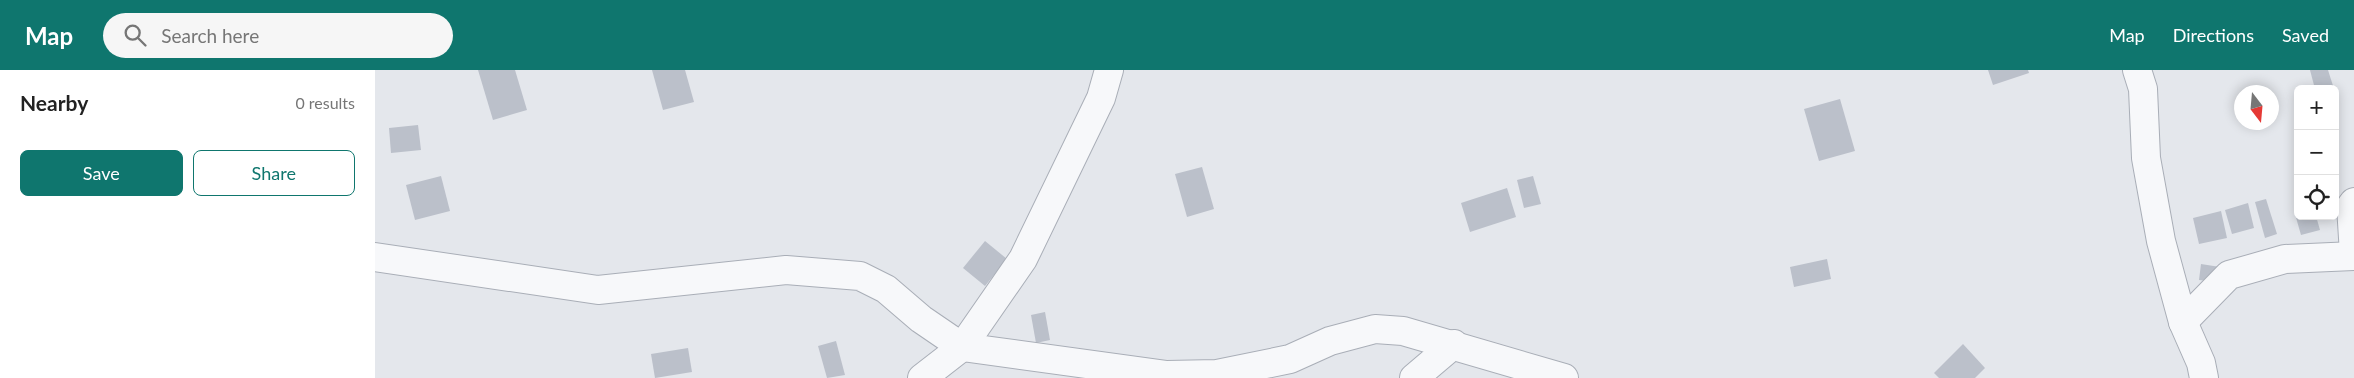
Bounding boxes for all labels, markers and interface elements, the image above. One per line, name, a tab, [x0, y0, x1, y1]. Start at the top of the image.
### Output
search box	[103, 13, 453, 58]
text: Map	[25, 21, 73, 50]
icon: search	[121, 21, 149, 49]
text: Search here	[161, 24, 259, 47]
text: Map	[2109, 24, 2145, 46]
text: Directions	[2173, 24, 2254, 46]
text: Saved	[2282, 24, 2329, 46]
north arrow	[2234, 85, 2279, 130]
map controls	[2294, 85, 2339, 220]
button: +	[2294, 85, 2339, 130]
text: Nearby	[20, 90, 88, 115]
text: 0 results	[295, 93, 355, 112]
button: −	[2294, 130, 2339, 175]
button: Save	[20, 150, 183, 196]
button: Share	[193, 150, 355, 196]
button: locate	[2294, 175, 2339, 220]

